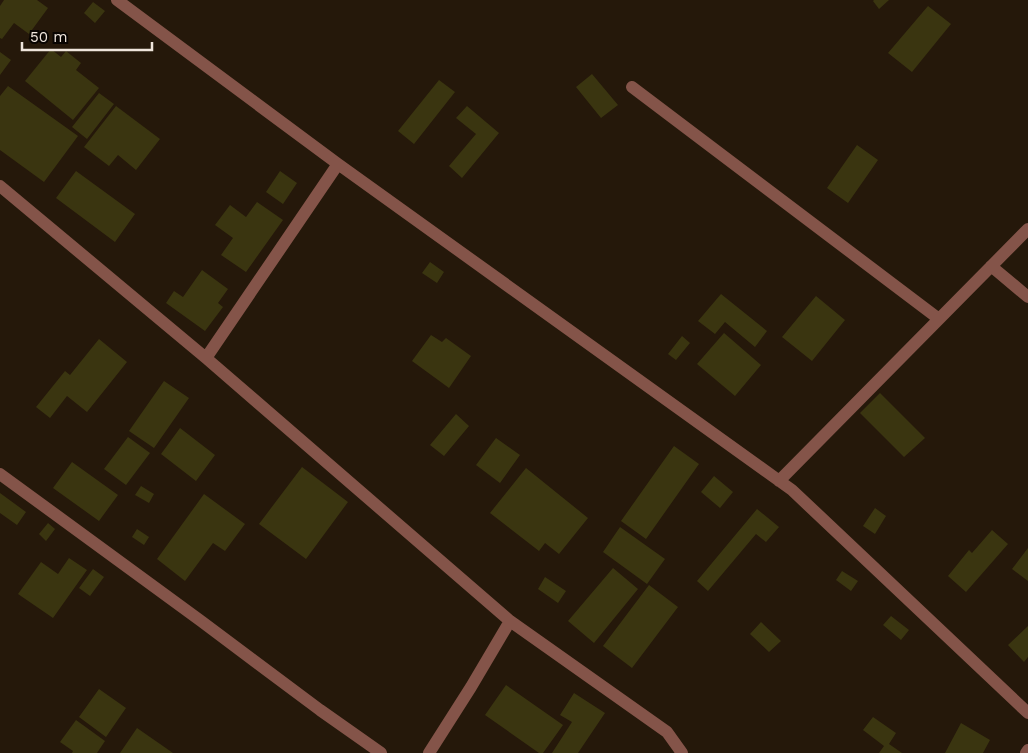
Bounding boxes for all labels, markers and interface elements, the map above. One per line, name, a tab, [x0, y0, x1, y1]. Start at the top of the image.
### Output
scale bar	[22, 20, 152, 52]
text: 50 m	[30, 28, 67, 46]

